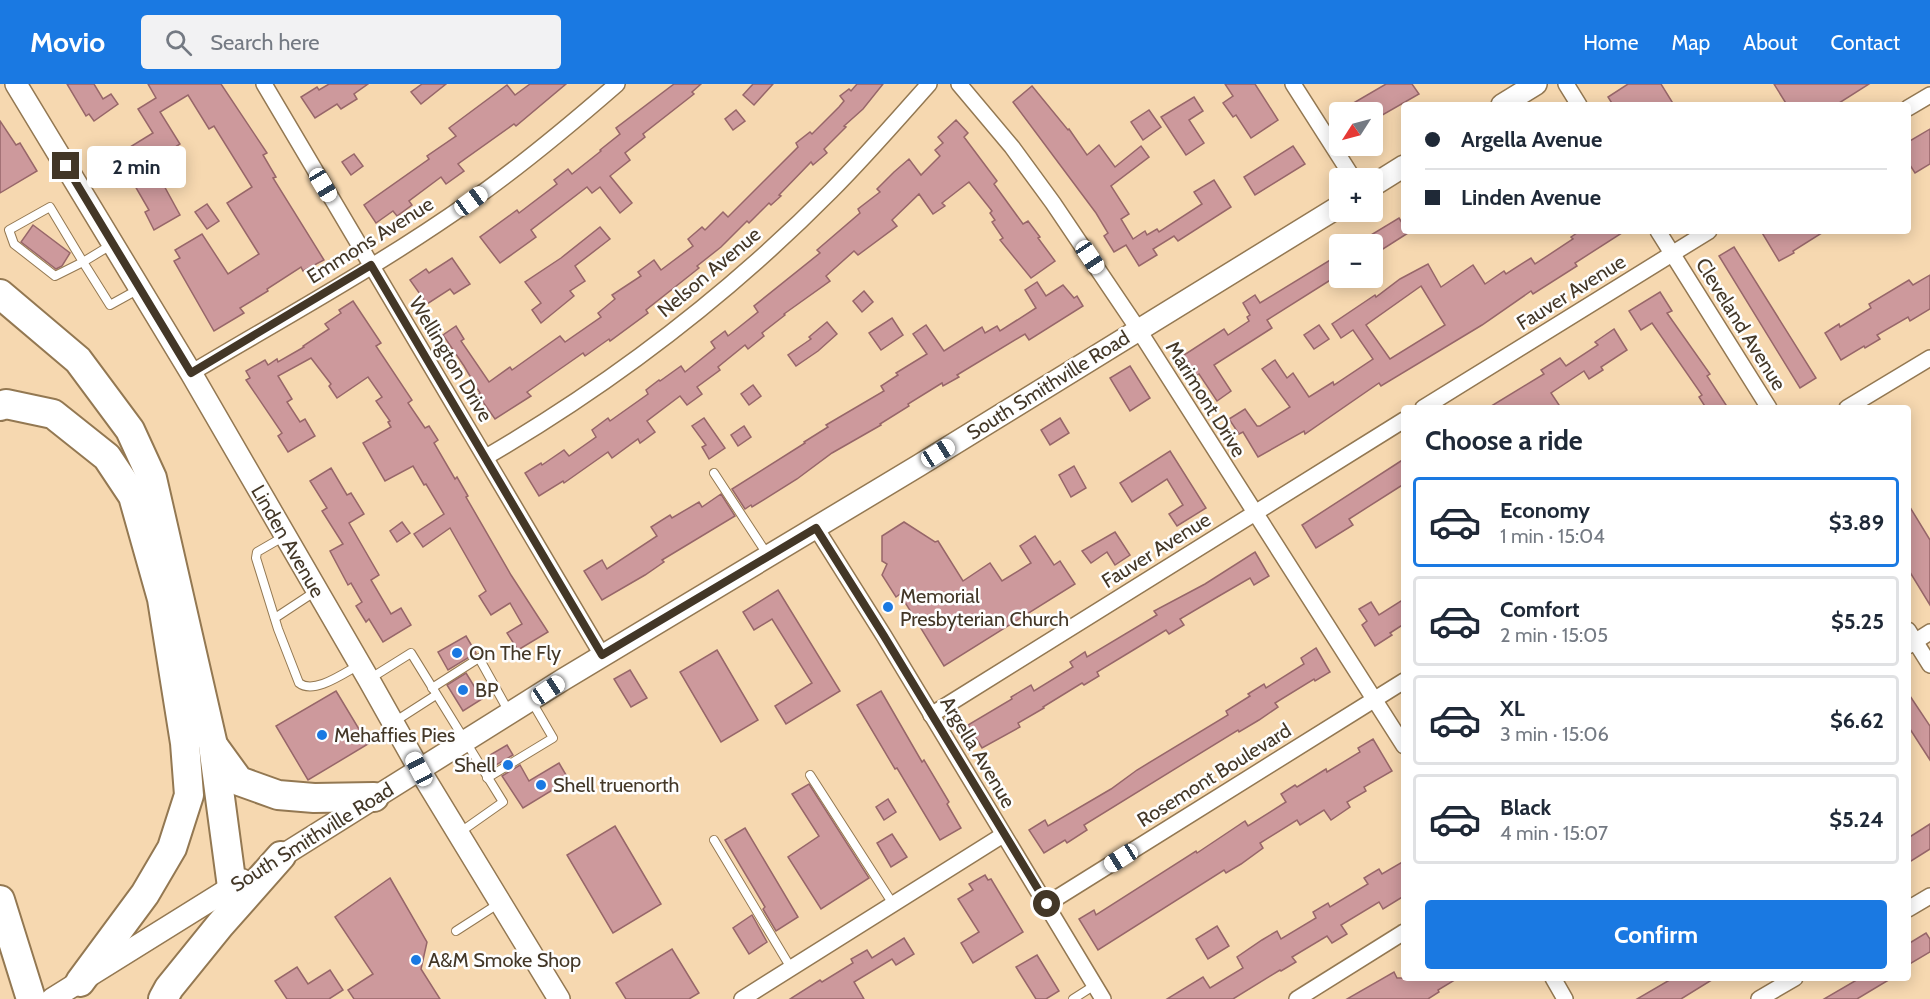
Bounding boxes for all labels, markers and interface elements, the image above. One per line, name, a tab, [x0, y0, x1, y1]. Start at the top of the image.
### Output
search box	[141, 15, 561, 69]
text: Movio	[30, 25, 105, 59]
icon: search	[162, 26, 195, 59]
text: Search here	[210, 29, 320, 56]
text: Home	[1583, 30, 1639, 55]
text: Map	[1672, 30, 1710, 55]
text: About	[1743, 30, 1797, 55]
text: Contact	[1830, 30, 1900, 55]
north arrow	[1329, 102, 1383, 156]
map controls	[1329, 102, 1383, 288]
text: Argella Avenue	[1461, 126, 1602, 153]
callout: 2 min	[87, 145, 186, 187]
route end	[52, 152, 79, 179]
text: 2 min	[112, 155, 161, 179]
car	[306, 165, 340, 205]
button: +	[1329, 168, 1383, 222]
car	[451, 183, 491, 219]
text: Linden Avenue	[1461, 184, 1601, 211]
street label: Emmons Avenue	[302, 192, 438, 288]
street label: Nelson Avenue	[653, 222, 765, 322]
button: −	[1329, 234, 1383, 288]
car	[1072, 237, 1108, 277]
street label: Fauver Avenue	[1512, 249, 1630, 335]
street label: Cleveland Avenue	[1691, 253, 1791, 395]
street label: Wellington Drive	[404, 292, 498, 426]
street label: South Smithville Road	[962, 325, 1134, 445]
street label: Marimont Drive	[1161, 337, 1251, 461]
text: Choose a ride	[1425, 424, 1583, 457]
car	[918, 436, 958, 470]
street label: Linden Avenue	[246, 480, 330, 602]
icon: car	[1428, 495, 1482, 549]
text: Economy	[1500, 497, 1590, 524]
street label: Fauver Avenue	[1097, 507, 1215, 593]
text: $3.89	[1829, 509, 1884, 536]
text: 1 min · 15:04	[1500, 524, 1605, 548]
place label: Memorial Presbyterian Church	[900, 584, 1069, 631]
icon: car	[1428, 594, 1482, 648]
text: Comfort	[1500, 596, 1579, 623]
marker: Memorial Presbyterian Church	[881, 600, 895, 614]
text: $5.25	[1831, 608, 1884, 635]
text: 2 min · 15:05	[1500, 623, 1608, 647]
place label: On The Fly	[469, 641, 561, 665]
marker: On The Fly	[450, 646, 464, 660]
car	[528, 672, 568, 708]
place label: BP	[475, 678, 498, 702]
marker: BP	[456, 683, 470, 697]
street label: Argella Avenue	[935, 692, 1021, 812]
icon: car	[1428, 693, 1482, 747]
text: XL	[1500, 695, 1525, 722]
text: $6.62	[1830, 707, 1884, 734]
street label: Rosemont Boulevard	[1133, 718, 1295, 832]
text: 3 min · 15:06	[1500, 722, 1609, 746]
place label: Mehaffies Pies	[334, 723, 455, 747]
marker: Mehaffies Pies	[315, 728, 329, 742]
car	[403, 749, 435, 789]
place label: Shell	[454, 753, 496, 777]
marker: Shell	[501, 758, 515, 772]
place label: Shell truenorth	[553, 773, 679, 797]
street label: South Smithville Road	[226, 777, 398, 897]
marker: Shell truenorth	[534, 778, 548, 792]
icon: car	[1428, 792, 1482, 846]
text: Black	[1500, 794, 1551, 821]
text: $5.24	[1829, 806, 1884, 833]
text: 4 min · 15:07	[1500, 821, 1608, 845]
car	[1101, 841, 1141, 875]
route start	[1033, 890, 1060, 917]
button: Confirm	[1425, 900, 1887, 969]
place label: A&M Smoke Shop	[428, 948, 581, 972]
marker: A&M Smoke Shop	[409, 953, 423, 967]

